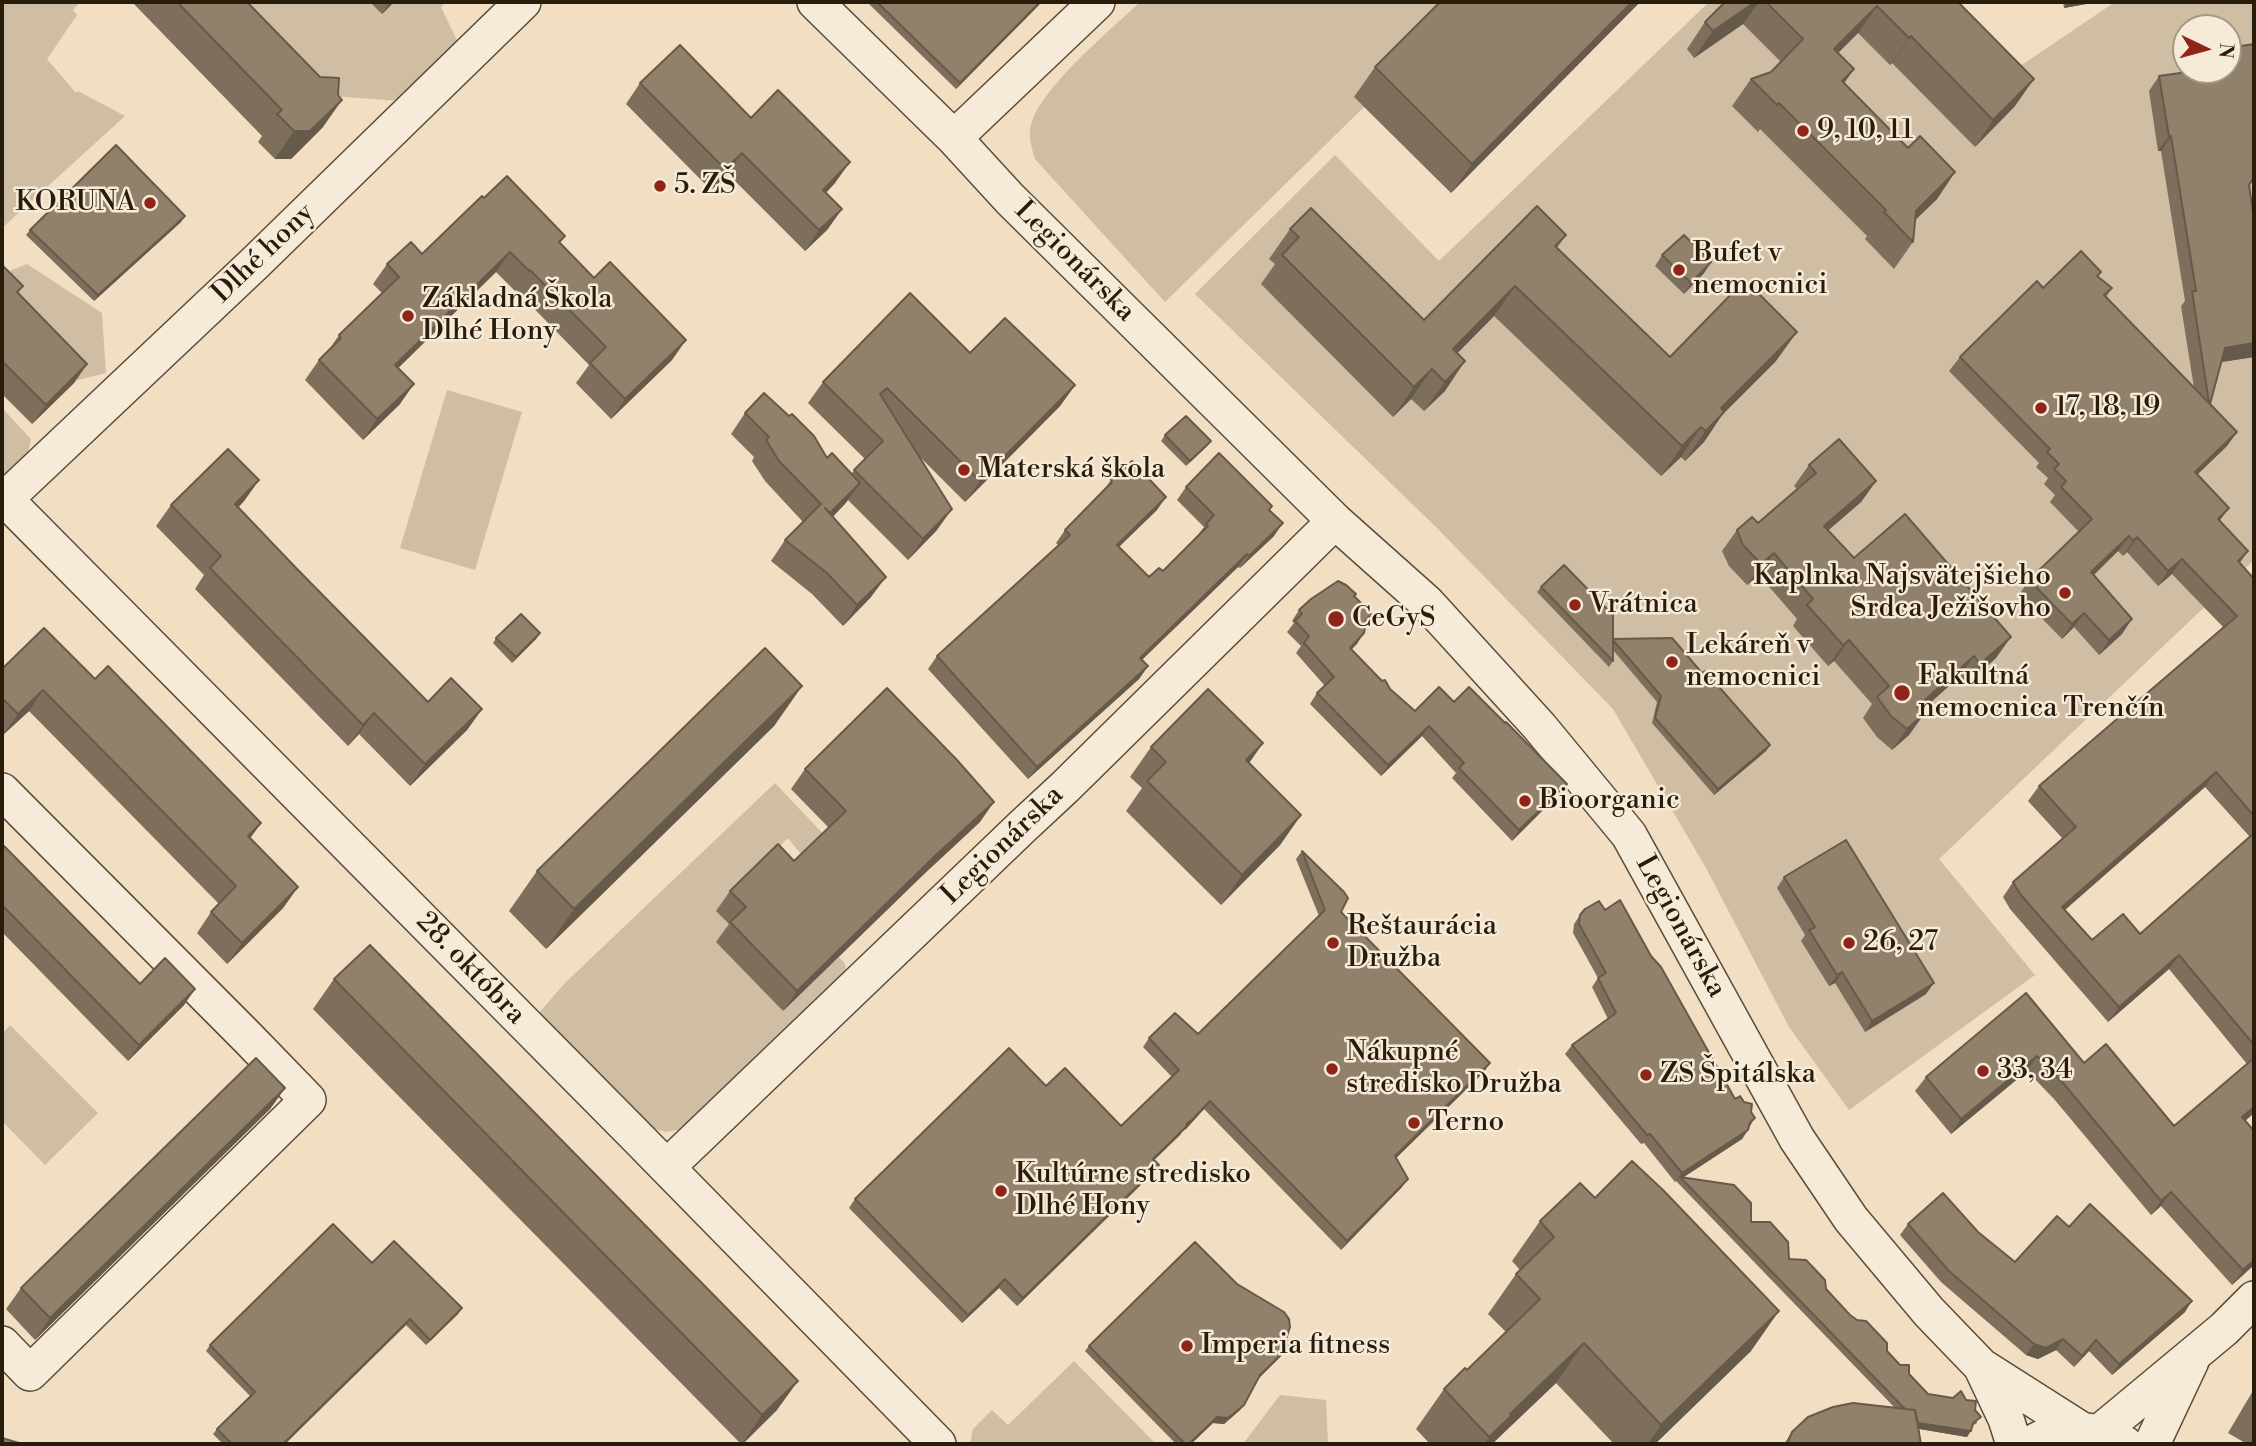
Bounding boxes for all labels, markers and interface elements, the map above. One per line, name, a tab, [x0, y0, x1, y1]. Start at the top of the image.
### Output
north arrow	[2172, 14, 2242, 84]
text: N	[2213, 42, 2239, 59]
place label: 9, 10, 11	[1817, 114, 1913, 148]
marker: 9, 10, 11	[1795, 123, 1811, 139]
place label: 5. ZŠ	[674, 169, 736, 203]
marker: 5. ZŠ	[652, 178, 668, 194]
place label: KORUNA	[15, 186, 136, 220]
marker: KORUNA	[142, 195, 158, 211]
street label: Legionárska	[1007, 195, 1141, 329]
street label: Dlhé hony	[206, 197, 322, 311]
place label: Bufet v nemocnici	[1693, 237, 1828, 303]
marker: Bufet v nemocnici	[1671, 262, 1687, 278]
place label: Základná Škola Dlhé Hony	[422, 283, 613, 349]
marker: Základná Škola Dlhé Hony	[400, 308, 416, 324]
place label: 17, 18, 19	[2055, 391, 2160, 425]
marker: 17, 18, 19	[2033, 400, 2049, 416]
place label: Materská škola	[978, 453, 1165, 487]
marker: Materská škola	[956, 462, 972, 478]
place label: Kaplnka Najsvätejšieho Srdca Ježišovho	[1753, 560, 2051, 626]
marker: Kaplnka Najsvätejšieho Srdca Ježišovho	[2057, 585, 2073, 601]
place label: Vrátnica	[1589, 588, 1698, 622]
marker: Vrátnica	[1567, 597, 1583, 613]
place label: CeGyS	[1352, 602, 1436, 636]
marker: CeGyS	[1326, 609, 1346, 629]
place label: Lekáreň v nemocnici	[1686, 629, 1821, 695]
marker: Lekáreň v nemocnici	[1664, 654, 1680, 670]
place label: Fakultná nemocnica Trenčín	[1918, 660, 2165, 726]
marker: Fakultná nemocnica Trenčín	[1892, 683, 1912, 703]
street label: Legionárska	[935, 779, 1071, 913]
place label: Bioorganic	[1539, 784, 1680, 818]
marker: Bioorganic	[1517, 793, 1533, 809]
street label: Legionárska	[1627, 850, 1733, 1004]
street label: 28. októbra	[408, 906, 532, 1032]
place label: Reštaurácia Družba	[1347, 910, 1497, 976]
place label: 26, 27	[1863, 926, 1938, 960]
marker: Reštaurácia Družba	[1325, 935, 1341, 951]
marker: 26, 27	[1841, 935, 1857, 951]
place label: Nákupné stredisko Družba	[1346, 1036, 1562, 1102]
place label: 33, 34	[1997, 1054, 2073, 1088]
place label: ZS Špitálska	[1660, 1058, 1816, 1092]
marker: Nákupné stredisko Družba	[1324, 1061, 1340, 1077]
marker: 33, 34	[1975, 1063, 1991, 1079]
marker: ZS Špitálska	[1638, 1067, 1654, 1083]
place label: Terno	[1428, 1106, 1504, 1140]
marker: Terno	[1406, 1115, 1422, 1131]
place label: Kultúrne stredisko Dlhé Hony	[1015, 1158, 1251, 1224]
marker: Kultúrne stredisko Dlhé Hony	[993, 1183, 1009, 1199]
place label: Imperia fitness	[1201, 1329, 1390, 1363]
marker: Imperia fitness	[1179, 1338, 1195, 1354]

